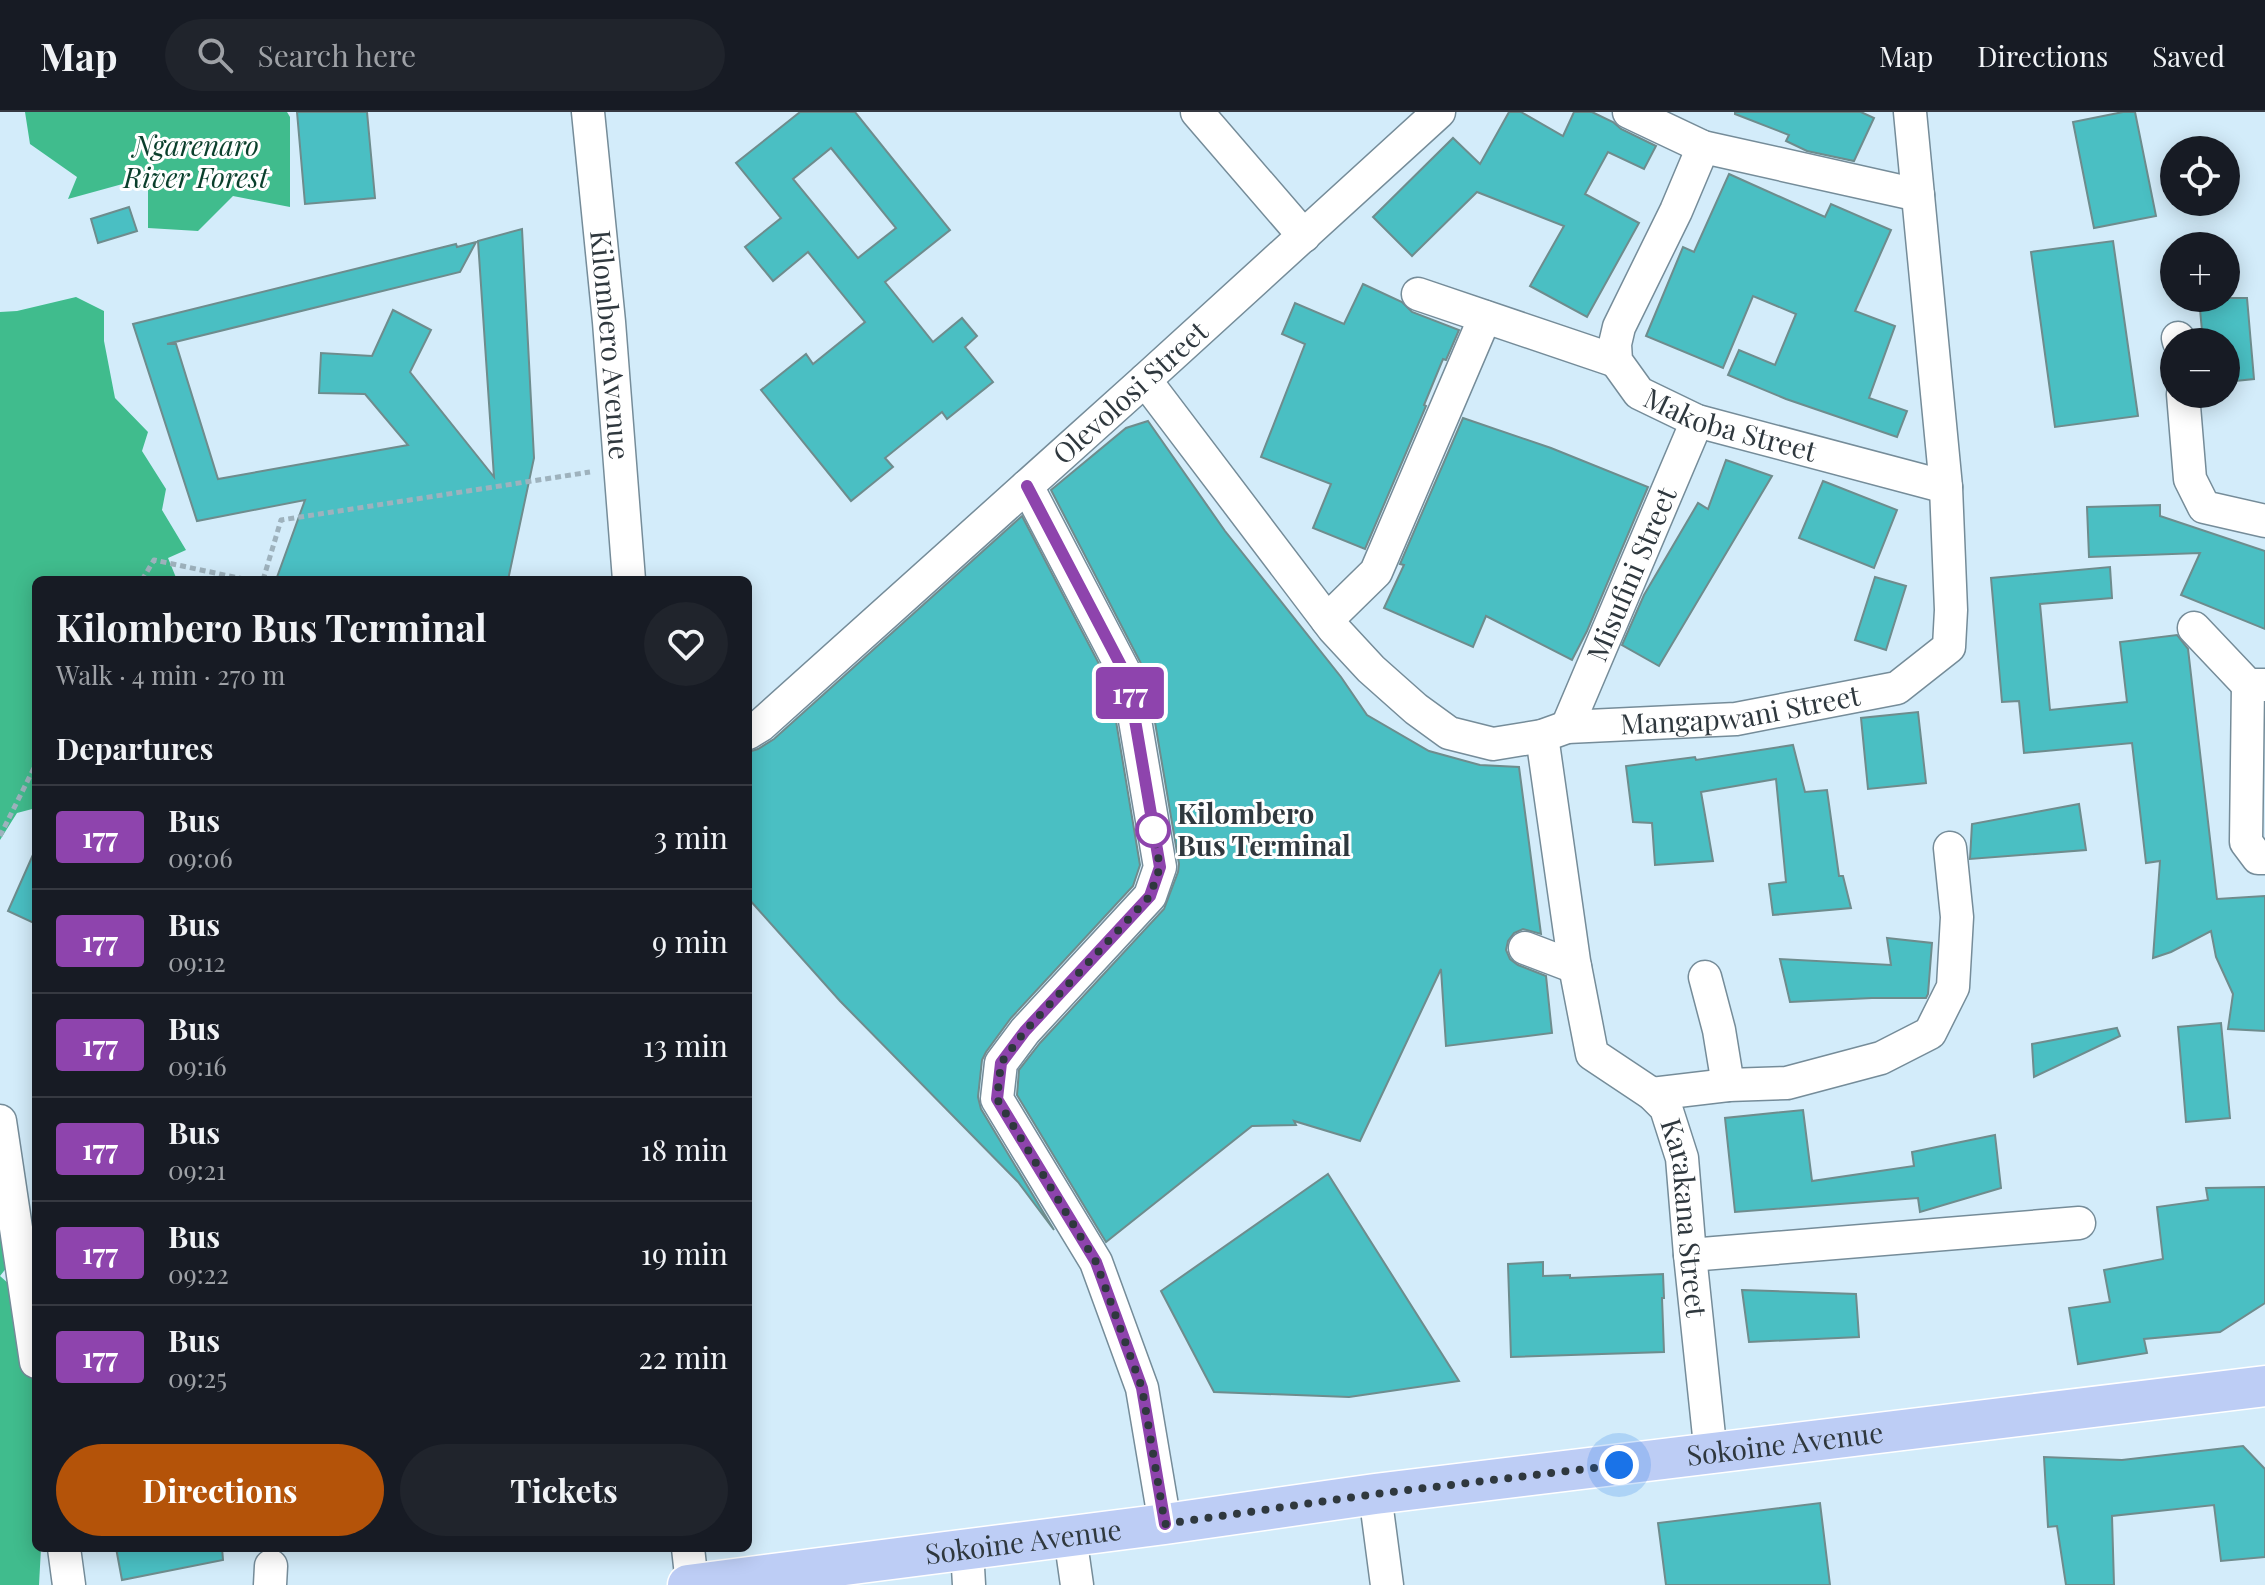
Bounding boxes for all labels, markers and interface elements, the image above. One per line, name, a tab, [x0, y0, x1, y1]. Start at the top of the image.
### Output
search box	[165, 19, 725, 91]
text: Map	[40, 30, 117, 81]
icon: search	[193, 33, 237, 77]
text: Search here	[257, 35, 416, 75]
text: Map	[1879, 37, 1933, 74]
text: Directions	[1977, 37, 2108, 74]
text: Saved	[2152, 37, 2225, 74]
park label: Ngarenaro River Forest	[123, 126, 270, 195]
map controls	[2160, 136, 2240, 408]
button: locate	[2160, 136, 2240, 216]
street label: Kilombero Avenue	[583, 228, 640, 461]
button: +	[2160, 232, 2240, 312]
street label: Olevolosi Street	[1044, 311, 1216, 471]
button: −	[2160, 328, 2240, 408]
street label: Makoba Street	[1638, 378, 1822, 469]
street label: Misufini Street	[1577, 480, 1684, 666]
text: Kilombero Bus Terminal	[56, 601, 487, 652]
button: heart	[644, 602, 728, 686]
text: Walk · 4 min · 270 m	[56, 657, 285, 692]
line badge: 177	[1084, 667, 1176, 719]
text: 177	[1112, 674, 1148, 711]
street label: Mangapwani Street	[1619, 675, 1864, 741]
text: Departures	[56, 728, 213, 768]
place label: Kilombero Bus Terminal	[1177, 794, 1351, 863]
text: Bus	[168, 800, 220, 840]
marker: Kilombero Bus Terminal	[1136, 813, 1170, 847]
text: 3 min	[654, 817, 728, 857]
text: 177	[82, 818, 118, 855]
text: 09:06	[168, 840, 233, 875]
text: Bus	[168, 904, 220, 944]
text: 9 min	[652, 921, 728, 961]
text: 177	[82, 922, 118, 959]
text: 09:12	[168, 944, 226, 979]
text: Bus	[168, 1008, 220, 1048]
text: 13 min	[643, 1025, 728, 1065]
text: 177	[82, 1026, 118, 1063]
text: 09:16	[168, 1048, 227, 1083]
text: Bus	[168, 1112, 220, 1152]
street label: Karakana Street	[1653, 1113, 1717, 1320]
text: 18 min	[640, 1129, 728, 1169]
text: 177	[82, 1130, 118, 1167]
text: 09:21	[168, 1152, 226, 1187]
text: Bus	[168, 1216, 220, 1256]
text: 19 min	[641, 1233, 728, 1273]
text: 177	[82, 1234, 118, 1271]
text: 09:22	[168, 1256, 229, 1291]
text: Bus	[168, 1320, 220, 1360]
text: 22 min	[638, 1337, 728, 1377]
text: 177	[82, 1338, 118, 1375]
text: 09:25	[168, 1360, 227, 1395]
street label: Sokoine Avenue	[1684, 1412, 1885, 1473]
button: Directions	[56, 1444, 384, 1536]
button: Tickets	[400, 1444, 728, 1536]
your location	[1599, 1445, 1639, 1485]
street label: Sokoine Avenue	[923, 1510, 1124, 1572]

